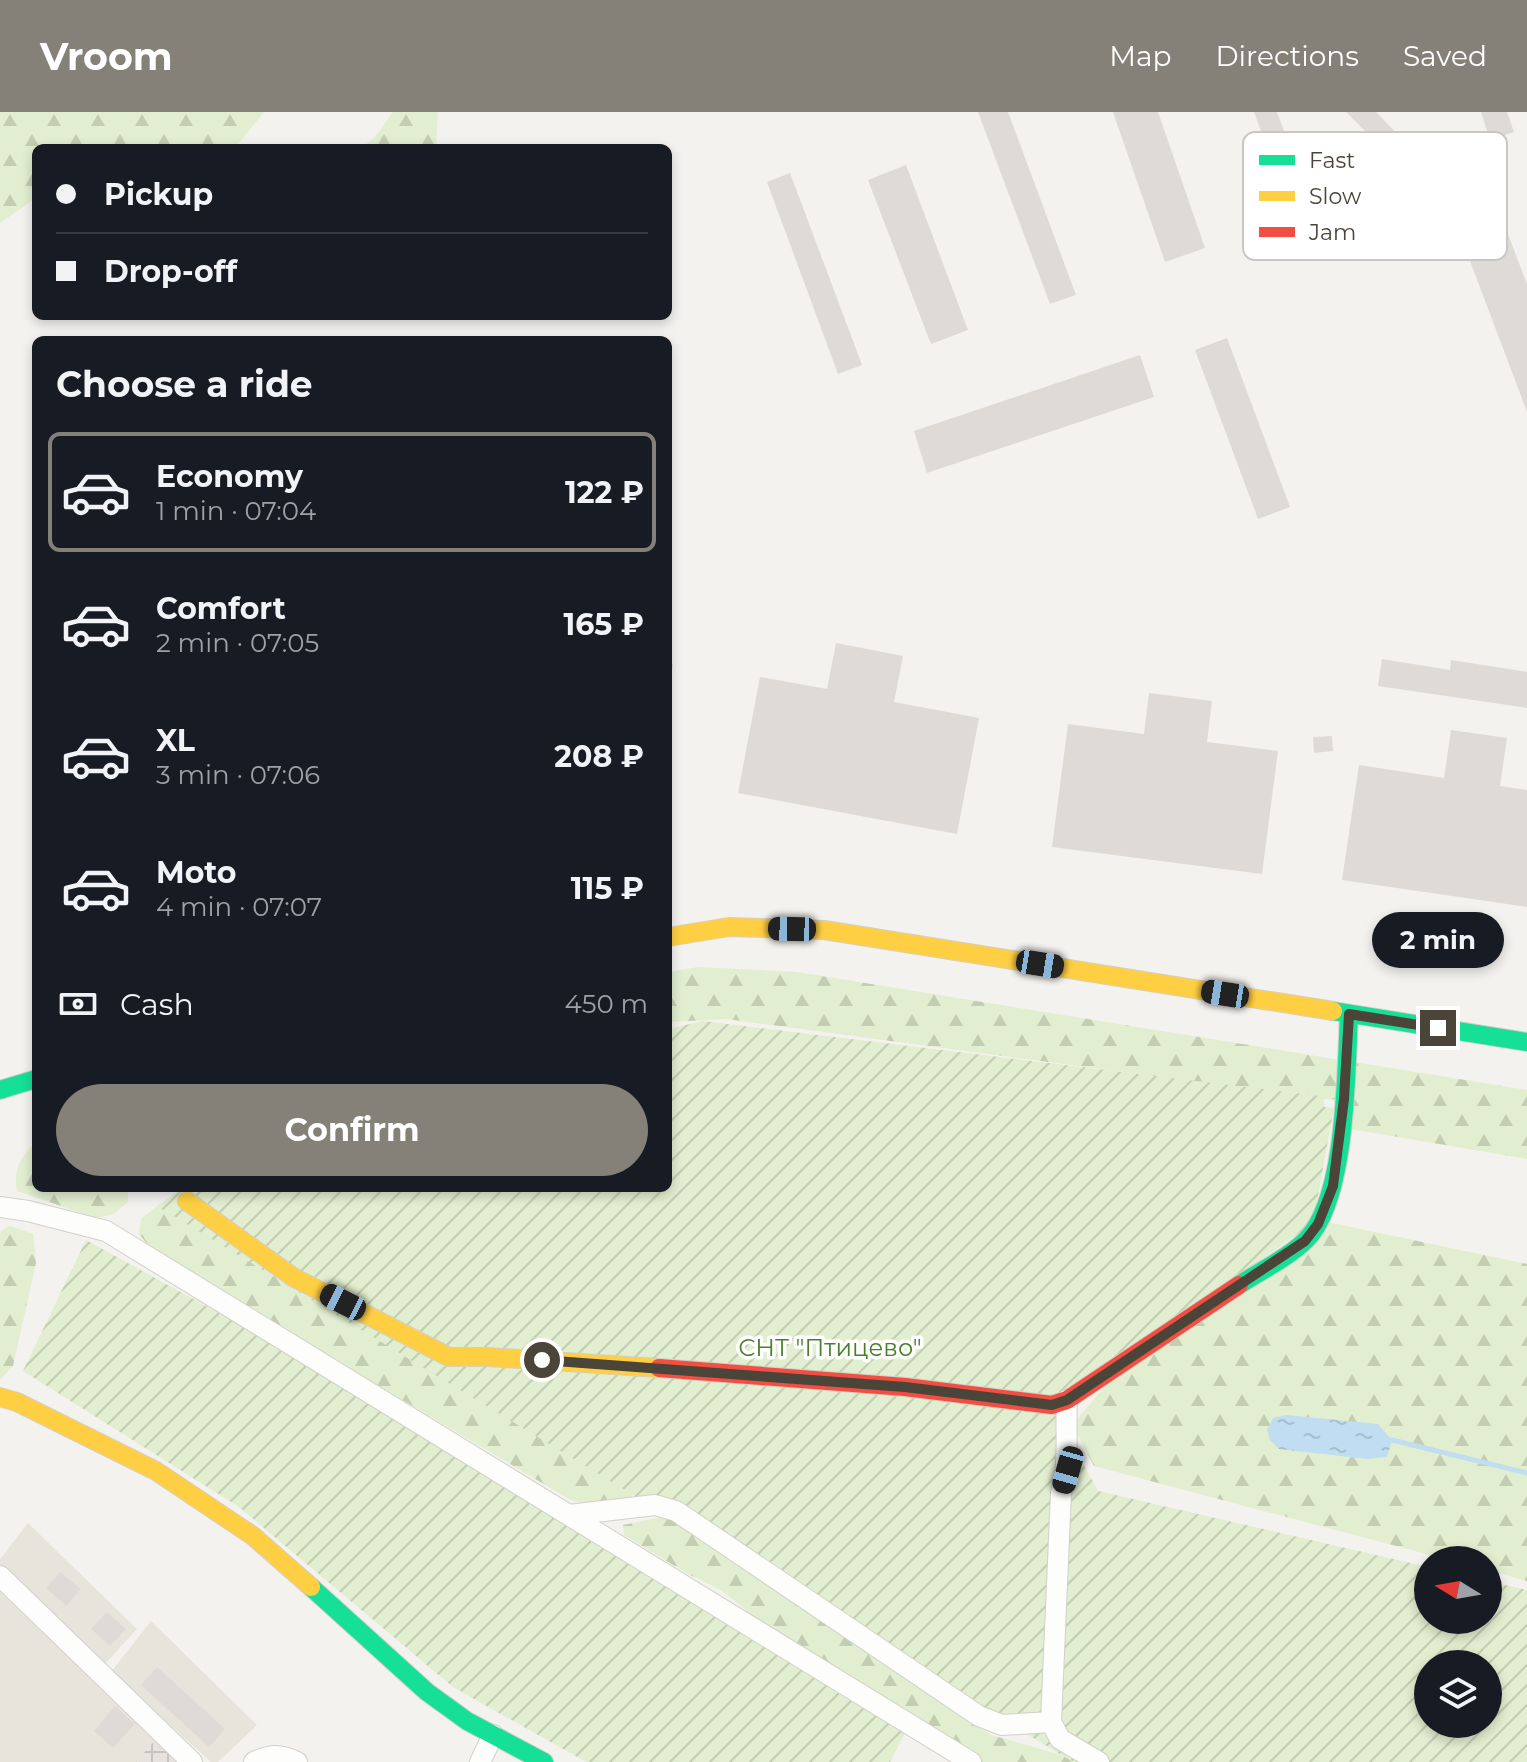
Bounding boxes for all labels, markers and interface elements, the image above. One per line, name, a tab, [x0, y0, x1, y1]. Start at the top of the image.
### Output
text: Vroom	[40, 33, 173, 80]
text: Map	[1109, 39, 1171, 73]
text: Directions	[1215, 39, 1359, 73]
text: Saved	[1403, 39, 1487, 73]
legend	[1243, 132, 1507, 260]
text: Fast	[1309, 147, 1355, 174]
text: Pickup	[104, 176, 213, 213]
text: Slow	[1309, 183, 1362, 210]
text: Jam	[1308, 219, 1356, 246]
text: Drop-off	[104, 253, 237, 290]
text: Choose a ride	[56, 362, 313, 406]
icon: car	[60, 456, 132, 528]
text: Economy	[156, 458, 303, 495]
text: 122 ₽	[565, 474, 644, 511]
text: 1 min · 07:04	[156, 495, 316, 527]
icon: car	[60, 588, 132, 660]
text: Comfort	[156, 590, 286, 627]
text: 165 ₽	[564, 606, 644, 643]
text: 2 min · 07:05	[156, 627, 319, 659]
icon: car	[60, 720, 132, 792]
text: XL	[156, 722, 195, 759]
text: 208 ₽	[554, 738, 644, 775]
text: 3 min · 07:06	[156, 759, 320, 791]
icon: car	[60, 852, 132, 924]
text: Moto	[156, 854, 237, 891]
text: 115 ₽	[571, 870, 644, 907]
text: 4 min · 07:07	[156, 891, 322, 923]
callout: 2 min	[1372, 912, 1504, 968]
car	[768, 917, 816, 941]
text: 2 min	[1400, 924, 1476, 956]
car	[1014, 948, 1066, 980]
car	[1199, 978, 1251, 1010]
icon: cash	[56, 982, 100, 1026]
text: Cash	[120, 986, 194, 1023]
text: 450 m	[565, 988, 648, 1020]
route end	[1420, 1010, 1456, 1046]
button: Confirm	[56, 1084, 648, 1176]
car	[316, 1280, 370, 1324]
park label: СНТ "Птицево"	[738, 1333, 922, 1362]
route start	[524, 1342, 560, 1378]
car	[1050, 1444, 1086, 1496]
north arrow	[1414, 1546, 1502, 1634]
map controls	[1414, 1546, 1502, 1738]
button: layers	[1414, 1650, 1502, 1738]

